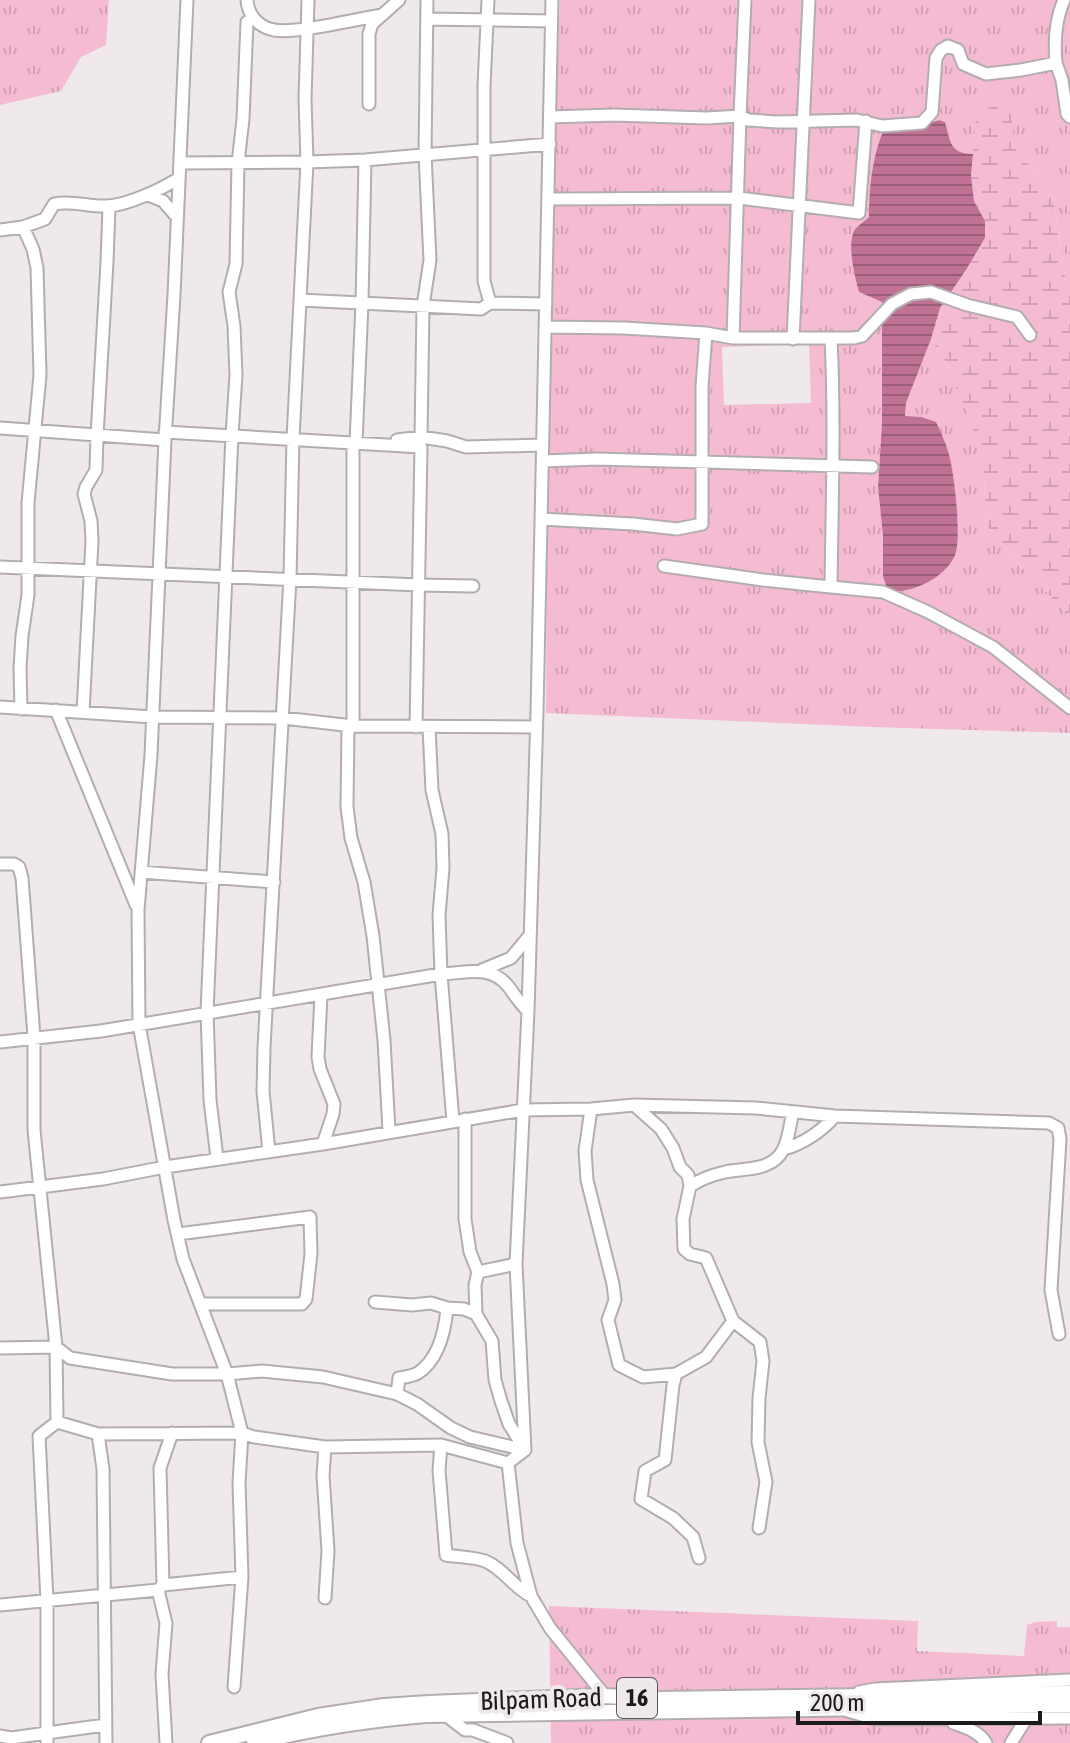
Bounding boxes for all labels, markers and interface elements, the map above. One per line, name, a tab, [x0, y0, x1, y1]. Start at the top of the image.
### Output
scale bar	[798, 1675, 1040, 1725]
road number: 16	[617, 1678, 657, 1718]
street label: Bilpam Road	[480, 1682, 602, 1716]
text: 200 m	[810, 1689, 864, 1716]

